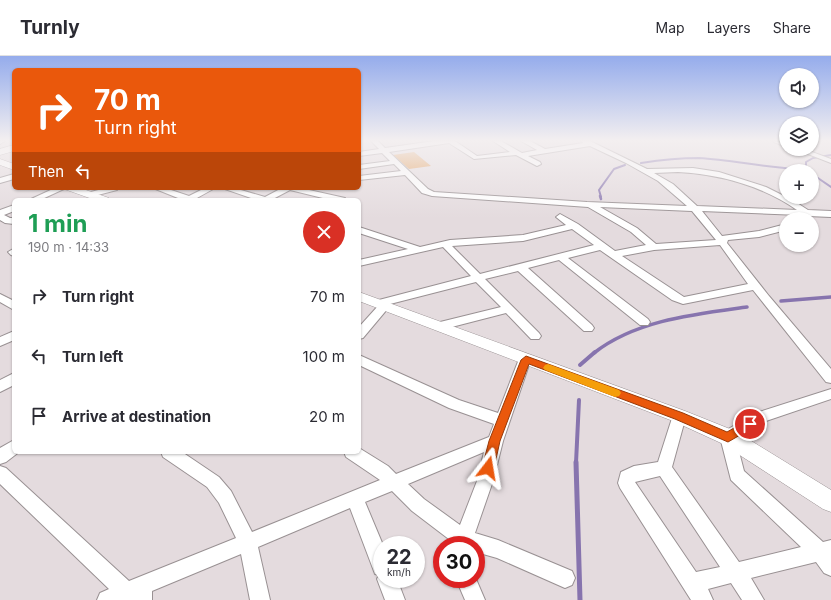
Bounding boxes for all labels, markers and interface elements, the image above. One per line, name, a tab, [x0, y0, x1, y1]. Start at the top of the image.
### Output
text: Turnly	[20, 16, 80, 39]
text: Map	[656, 19, 685, 36]
text: Layers	[707, 19, 751, 36]
text: Share	[773, 19, 811, 36]
map controls	[779, 68, 819, 252]
button: sound	[779, 68, 819, 108]
text: 70 m	[94, 83, 161, 117]
icon: right	[28, 84, 80, 136]
button: layers	[779, 116, 819, 156]
text: Turn right	[94, 117, 177, 138]
icon: left	[72, 160, 94, 182]
text: Then	[28, 162, 64, 181]
button: +	[779, 164, 819, 204]
text: 1 min	[28, 209, 87, 238]
button: close	[303, 211, 345, 253]
button: −	[779, 212, 819, 252]
text: 190 m · 14:33	[28, 239, 109, 255]
icon: right	[28, 285, 50, 307]
text: Turn right	[62, 287, 134, 306]
text: 70 m	[310, 287, 345, 306]
icon: left	[28, 345, 50, 367]
text: Turn left	[62, 347, 123, 366]
text: 100 m	[303, 347, 345, 366]
icon: arrive	[28, 405, 50, 427]
text: Arrive at destination	[62, 407, 211, 426]
text: 20 m	[309, 407, 345, 426]
pin	[733, 407, 767, 441]
icon: arrive	[739, 413, 761, 435]
position arrow	[467, 447, 509, 489]
speed limit sign: 30	[433, 536, 485, 588]
text: 22	[386, 545, 412, 569]
text: km/h	[387, 566, 411, 578]

